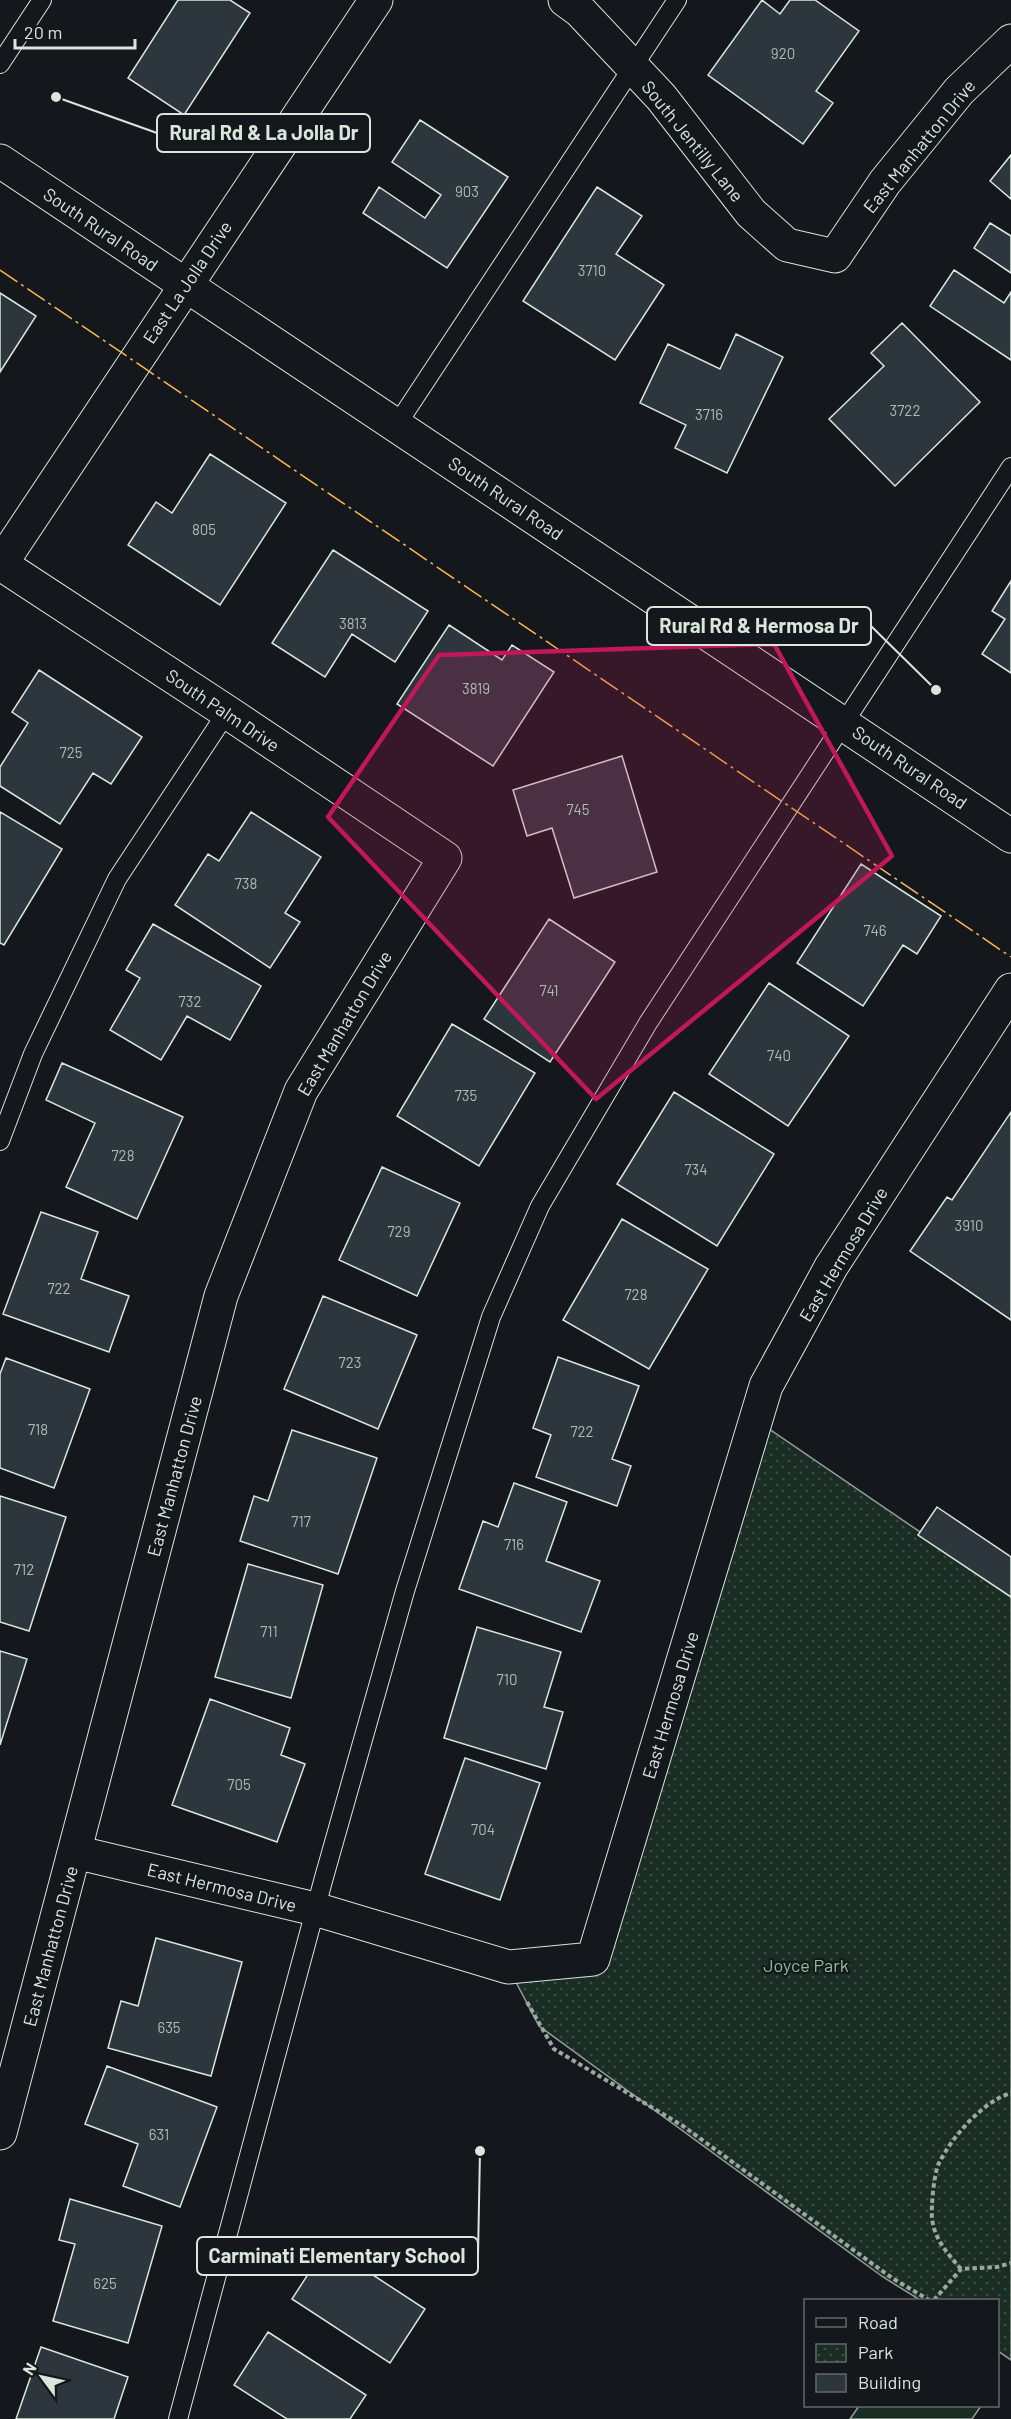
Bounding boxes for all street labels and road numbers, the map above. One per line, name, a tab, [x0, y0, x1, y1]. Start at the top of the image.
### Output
street label: East Manhatton Drive	[858, 75, 980, 217]
street label: South Jentilly Lane	[637, 76, 749, 206]
street label: South Rural Road	[39, 182, 163, 276]
street label: East La Jolla Drive	[138, 216, 236, 348]
street label: South Rural Road	[444, 451, 568, 545]
street label: South Palm Drive	[162, 664, 284, 756]
street label: South Rural Road	[848, 720, 972, 814]
street label: East Manhatton Drive	[292, 946, 396, 1100]
street label: East Hermosa Drive	[794, 1183, 892, 1325]
street label: East Manhatton Drive	[142, 1393, 206, 1559]
street label: East Hermosa Drive	[637, 1629, 703, 1781]
street label: East Hermosa Drive	[145, 1858, 299, 1916]
street label: East Manhatton Drive	[18, 1863, 82, 2029]

